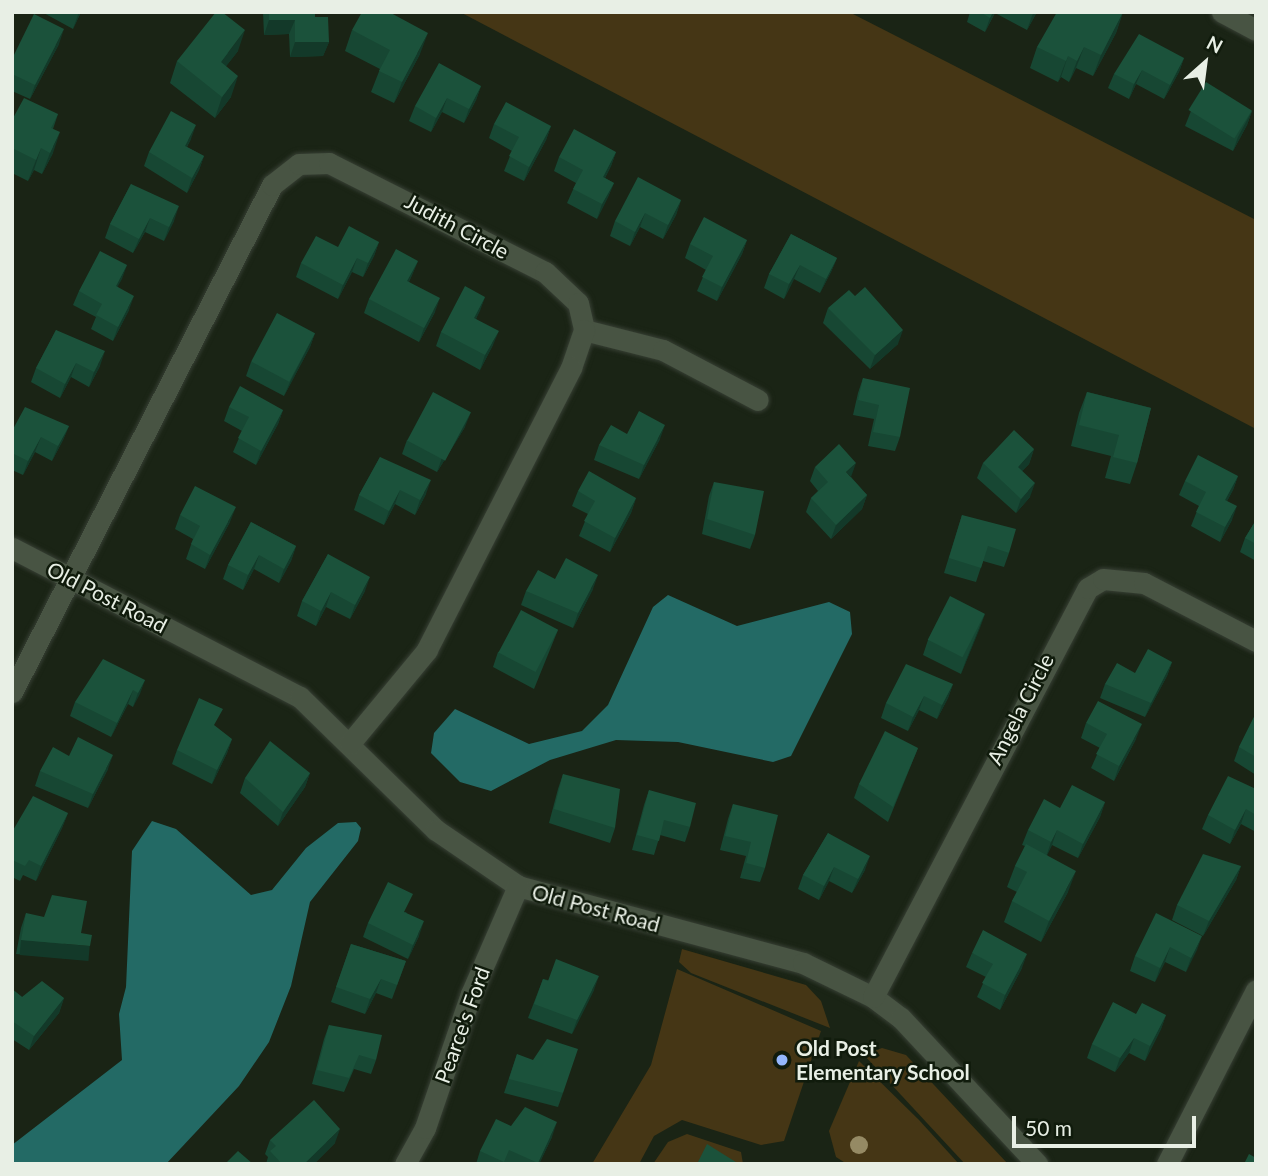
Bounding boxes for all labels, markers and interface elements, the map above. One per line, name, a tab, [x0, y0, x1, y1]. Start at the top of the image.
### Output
north arrow	[1170, 28, 1240, 98]
text: N	[1203, 30, 1227, 58]
street label: Judith Circle	[401, 188, 513, 264]
street label: Old Post Road	[43, 556, 171, 638]
street label: Angela Circle	[981, 649, 1059, 769]
street label: Old Post Road	[529, 879, 663, 937]
street label: Pearce's Ford	[429, 963, 495, 1087]
place label: Old Post Elementary School	[796, 1035, 970, 1085]
marker: Old Post Elementary School	[774, 1052, 790, 1068]
scale bar	[1016, 1102, 1200, 1146]
text: 50 m	[1025, 1115, 1072, 1140]

